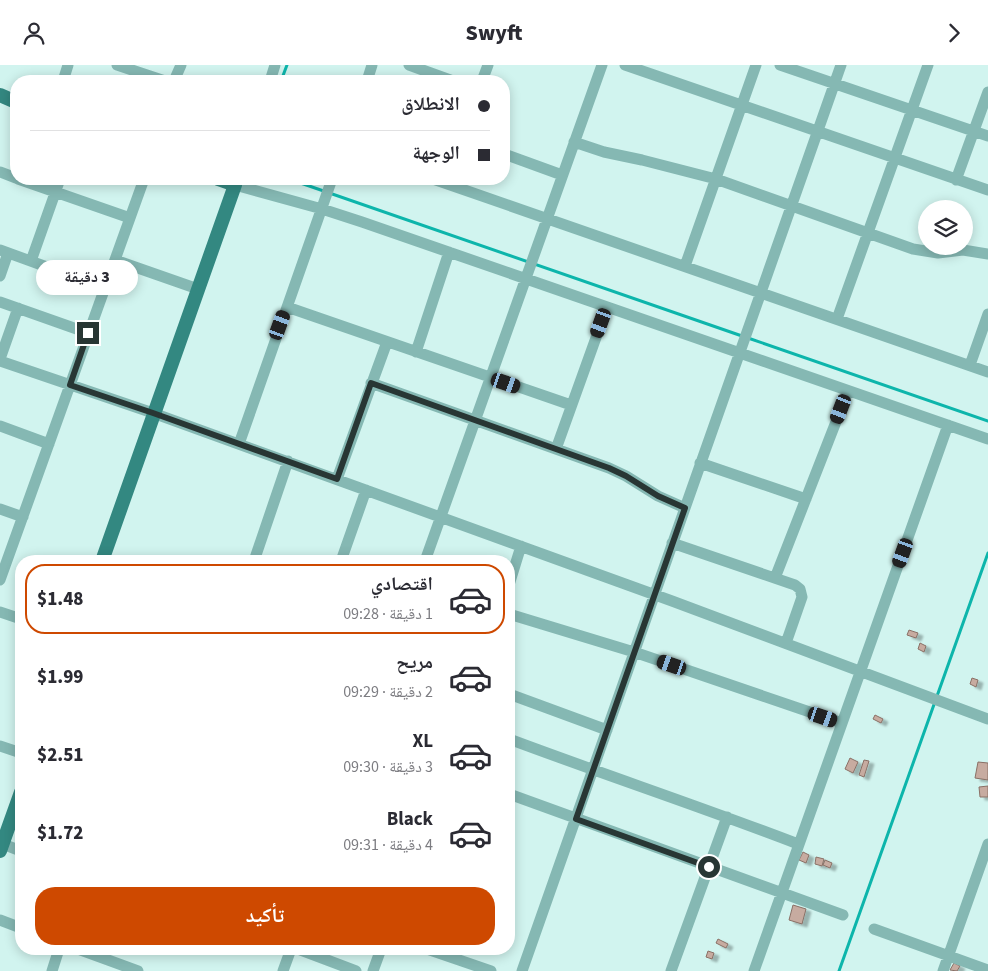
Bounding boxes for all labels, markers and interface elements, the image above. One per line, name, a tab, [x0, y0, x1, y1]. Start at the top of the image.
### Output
text: Swyft	[466, 17, 522, 49]
icon: person	[20, 19, 48, 47]
icon: forward	[940, 19, 968, 47]
text: الانطلاق	[401, 91, 460, 118]
text: الوجهة	[412, 140, 460, 167]
map controls	[918, 200, 973, 255]
button: layers	[918, 200, 973, 255]
callout: 3 دقيقة	[37, 261, 139, 295]
text: 3 دقيقة	[64, 266, 110, 288]
car	[588, 306, 613, 340]
car	[267, 308, 292, 342]
route end	[77, 322, 99, 344]
car	[489, 371, 522, 395]
car	[828, 392, 853, 426]
car	[890, 536, 915, 570]
text: اقتصادي	[371, 571, 433, 598]
icon: car	[448, 577, 493, 622]
text: $1.48	[37, 586, 83, 613]
text: 1 دقيقة · 09:28	[343, 603, 433, 625]
text: مريح	[396, 649, 433, 676]
car	[655, 653, 688, 677]
icon: car	[448, 655, 493, 700]
text: $1.99	[37, 664, 83, 691]
text: 2 دقيقة · 09:29	[343, 681, 433, 703]
car	[806, 705, 839, 729]
text: XL	[412, 728, 433, 755]
icon: car	[448, 733, 493, 778]
text: $2.51	[37, 742, 83, 769]
text: 3 دقيقة · 09:30	[343, 756, 433, 778]
text: Black	[387, 806, 433, 833]
icon: car	[448, 811, 493, 856]
text: $1.72	[37, 820, 83, 847]
text: 4 دقيقة · 09:31	[343, 834, 433, 856]
route start	[698, 856, 720, 878]
button: تأكيد	[35, 887, 495, 945]

